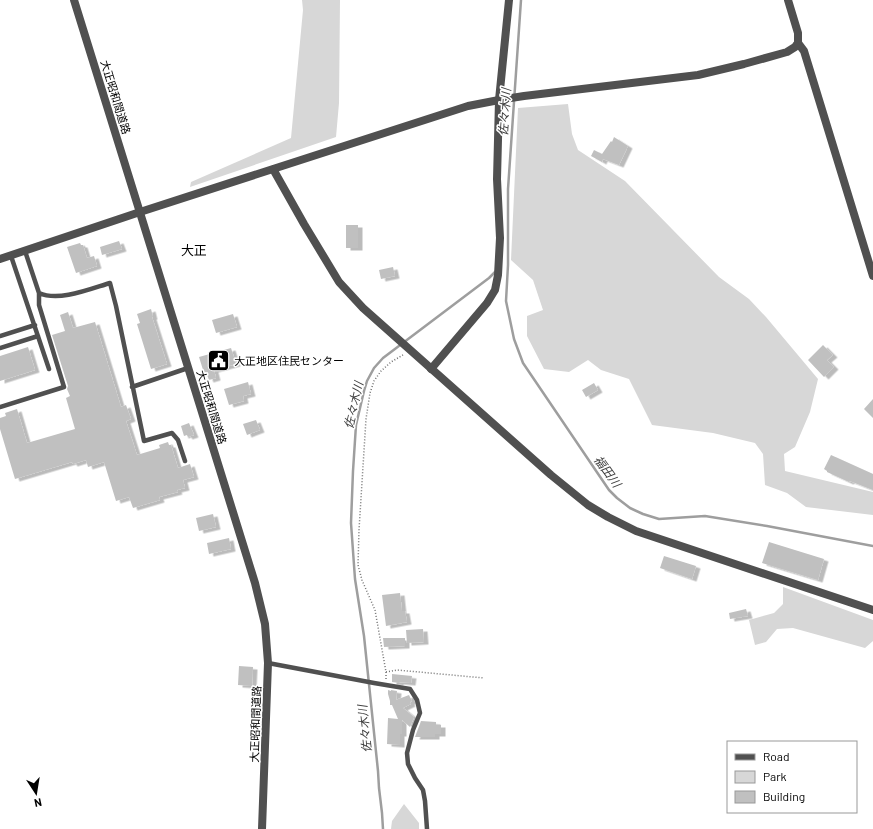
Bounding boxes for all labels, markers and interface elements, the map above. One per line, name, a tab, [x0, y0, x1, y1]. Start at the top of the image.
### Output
street label: 大正昭和間道路	[99, 58, 133, 136]
water label: 佐々木川	[495, 86, 513, 136]
district label: 大正	[181, 242, 207, 258]
public building icon: 大正地区住民センター	[205, 347, 231, 373]
place label: 大正地区住民センター	[234, 354, 344, 367]
street label: 大正昭和間道路	[195, 368, 229, 446]
water label: 佐々木川	[341, 378, 366, 430]
water label: 福田川	[592, 452, 625, 491]
street label: 大正昭和間道路	[247, 685, 263, 763]
water label: 佐々木川	[354, 702, 373, 754]
legend	[727, 741, 857, 813]
text: Road	[763, 749, 790, 763]
text: Park	[763, 769, 787, 783]
north arrow	[16, 773, 56, 813]
text: Building	[763, 789, 805, 803]
text: N	[33, 796, 43, 810]

